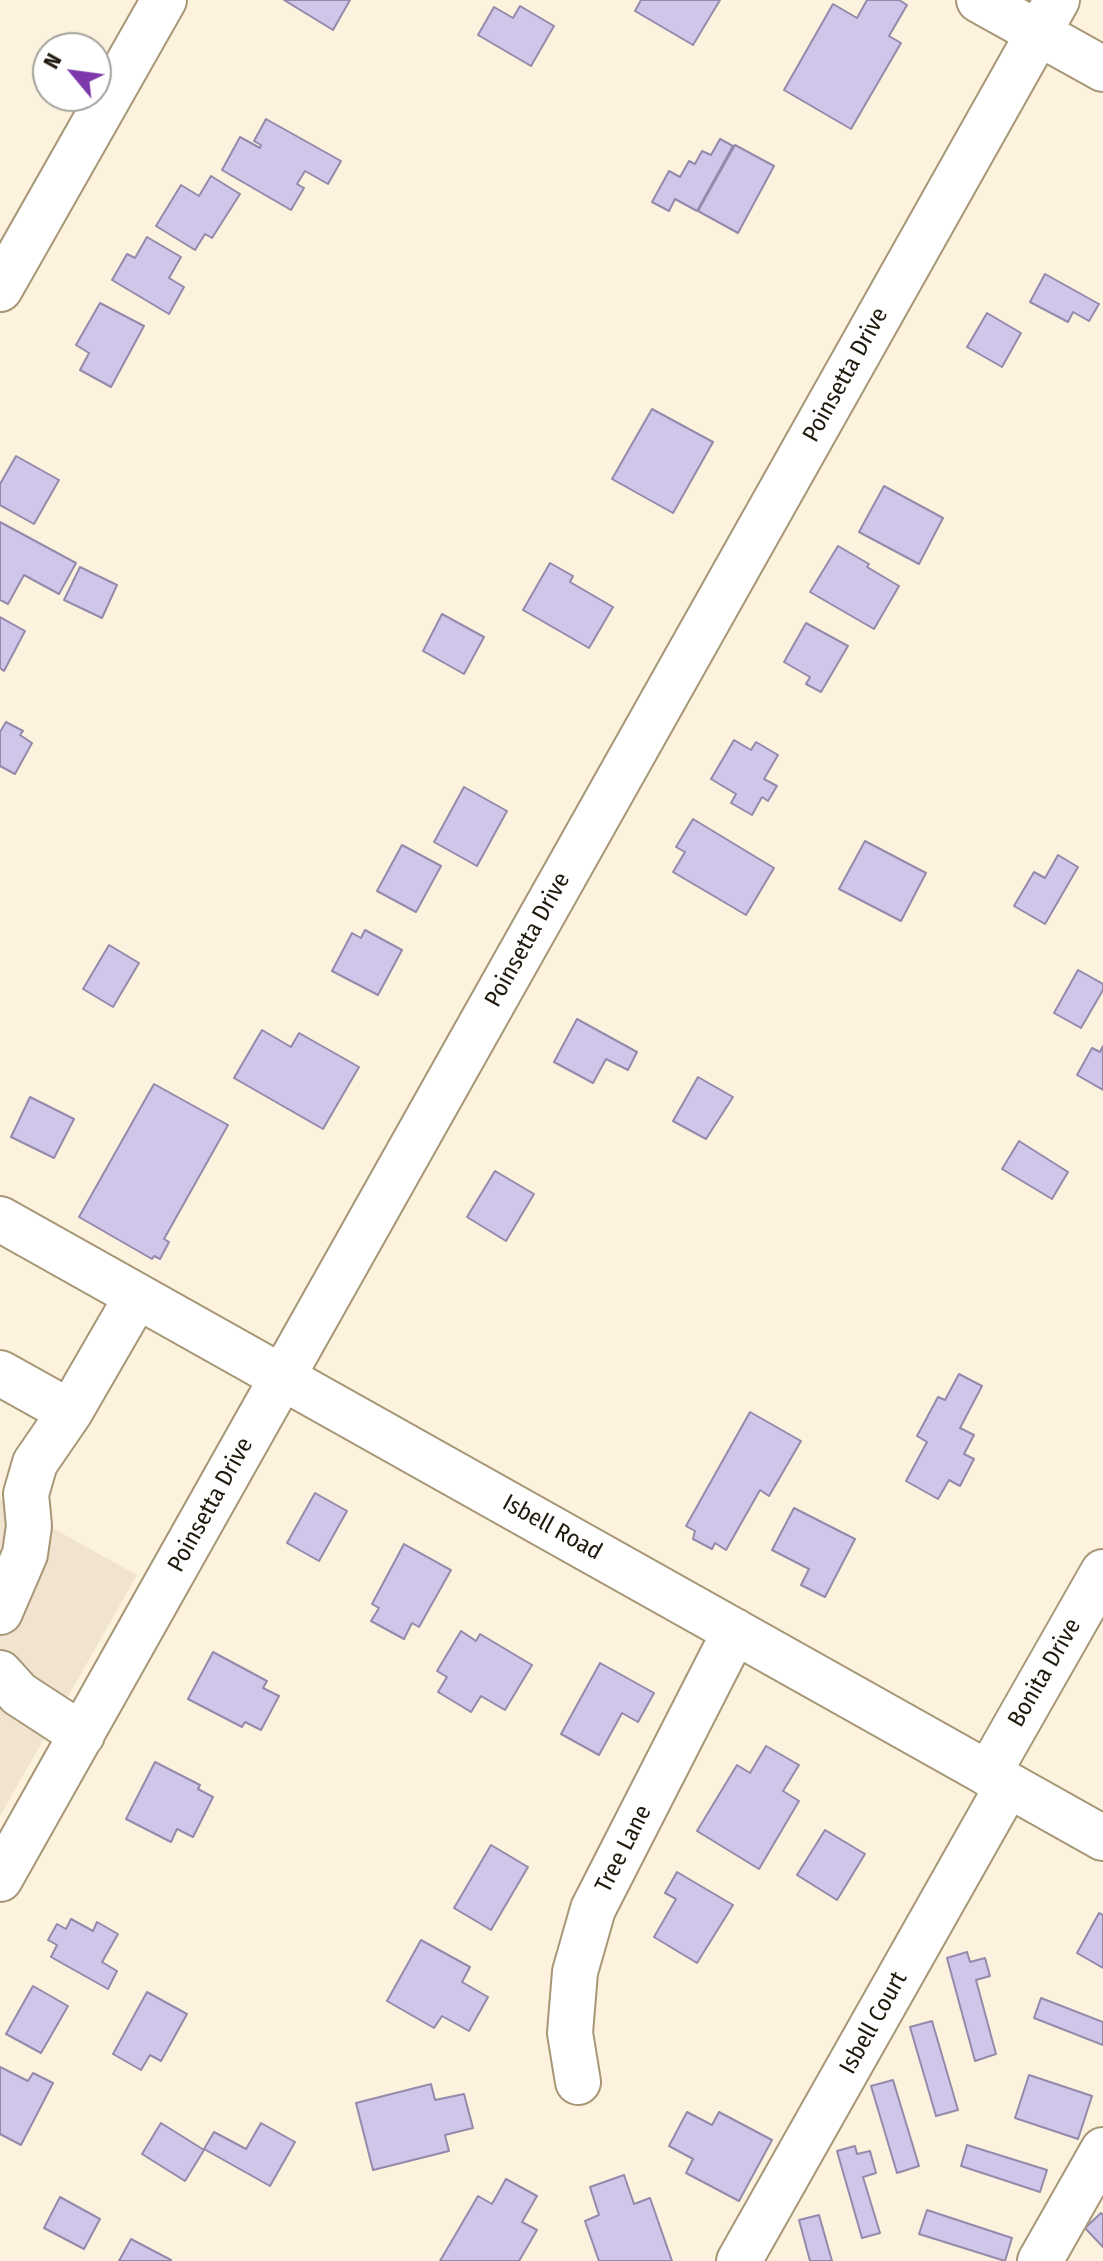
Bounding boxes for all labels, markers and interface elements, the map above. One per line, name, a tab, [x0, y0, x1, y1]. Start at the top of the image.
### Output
north arrow	[32, 32, 112, 112]
text: N	[37, 49, 67, 73]
street label: Poinsetta Drive	[797, 303, 895, 447]
street label: Poinsetta Drive	[479, 868, 577, 1012]
street label: Poinsetta Drive	[162, 1433, 260, 1577]
street label: Isbell Road	[497, 1489, 607, 1567]
street label: Bonita Drive	[1002, 1614, 1088, 1732]
street label: Tree Lane	[590, 1801, 658, 1897]
street label: Isbell Court	[834, 1967, 914, 2079]

